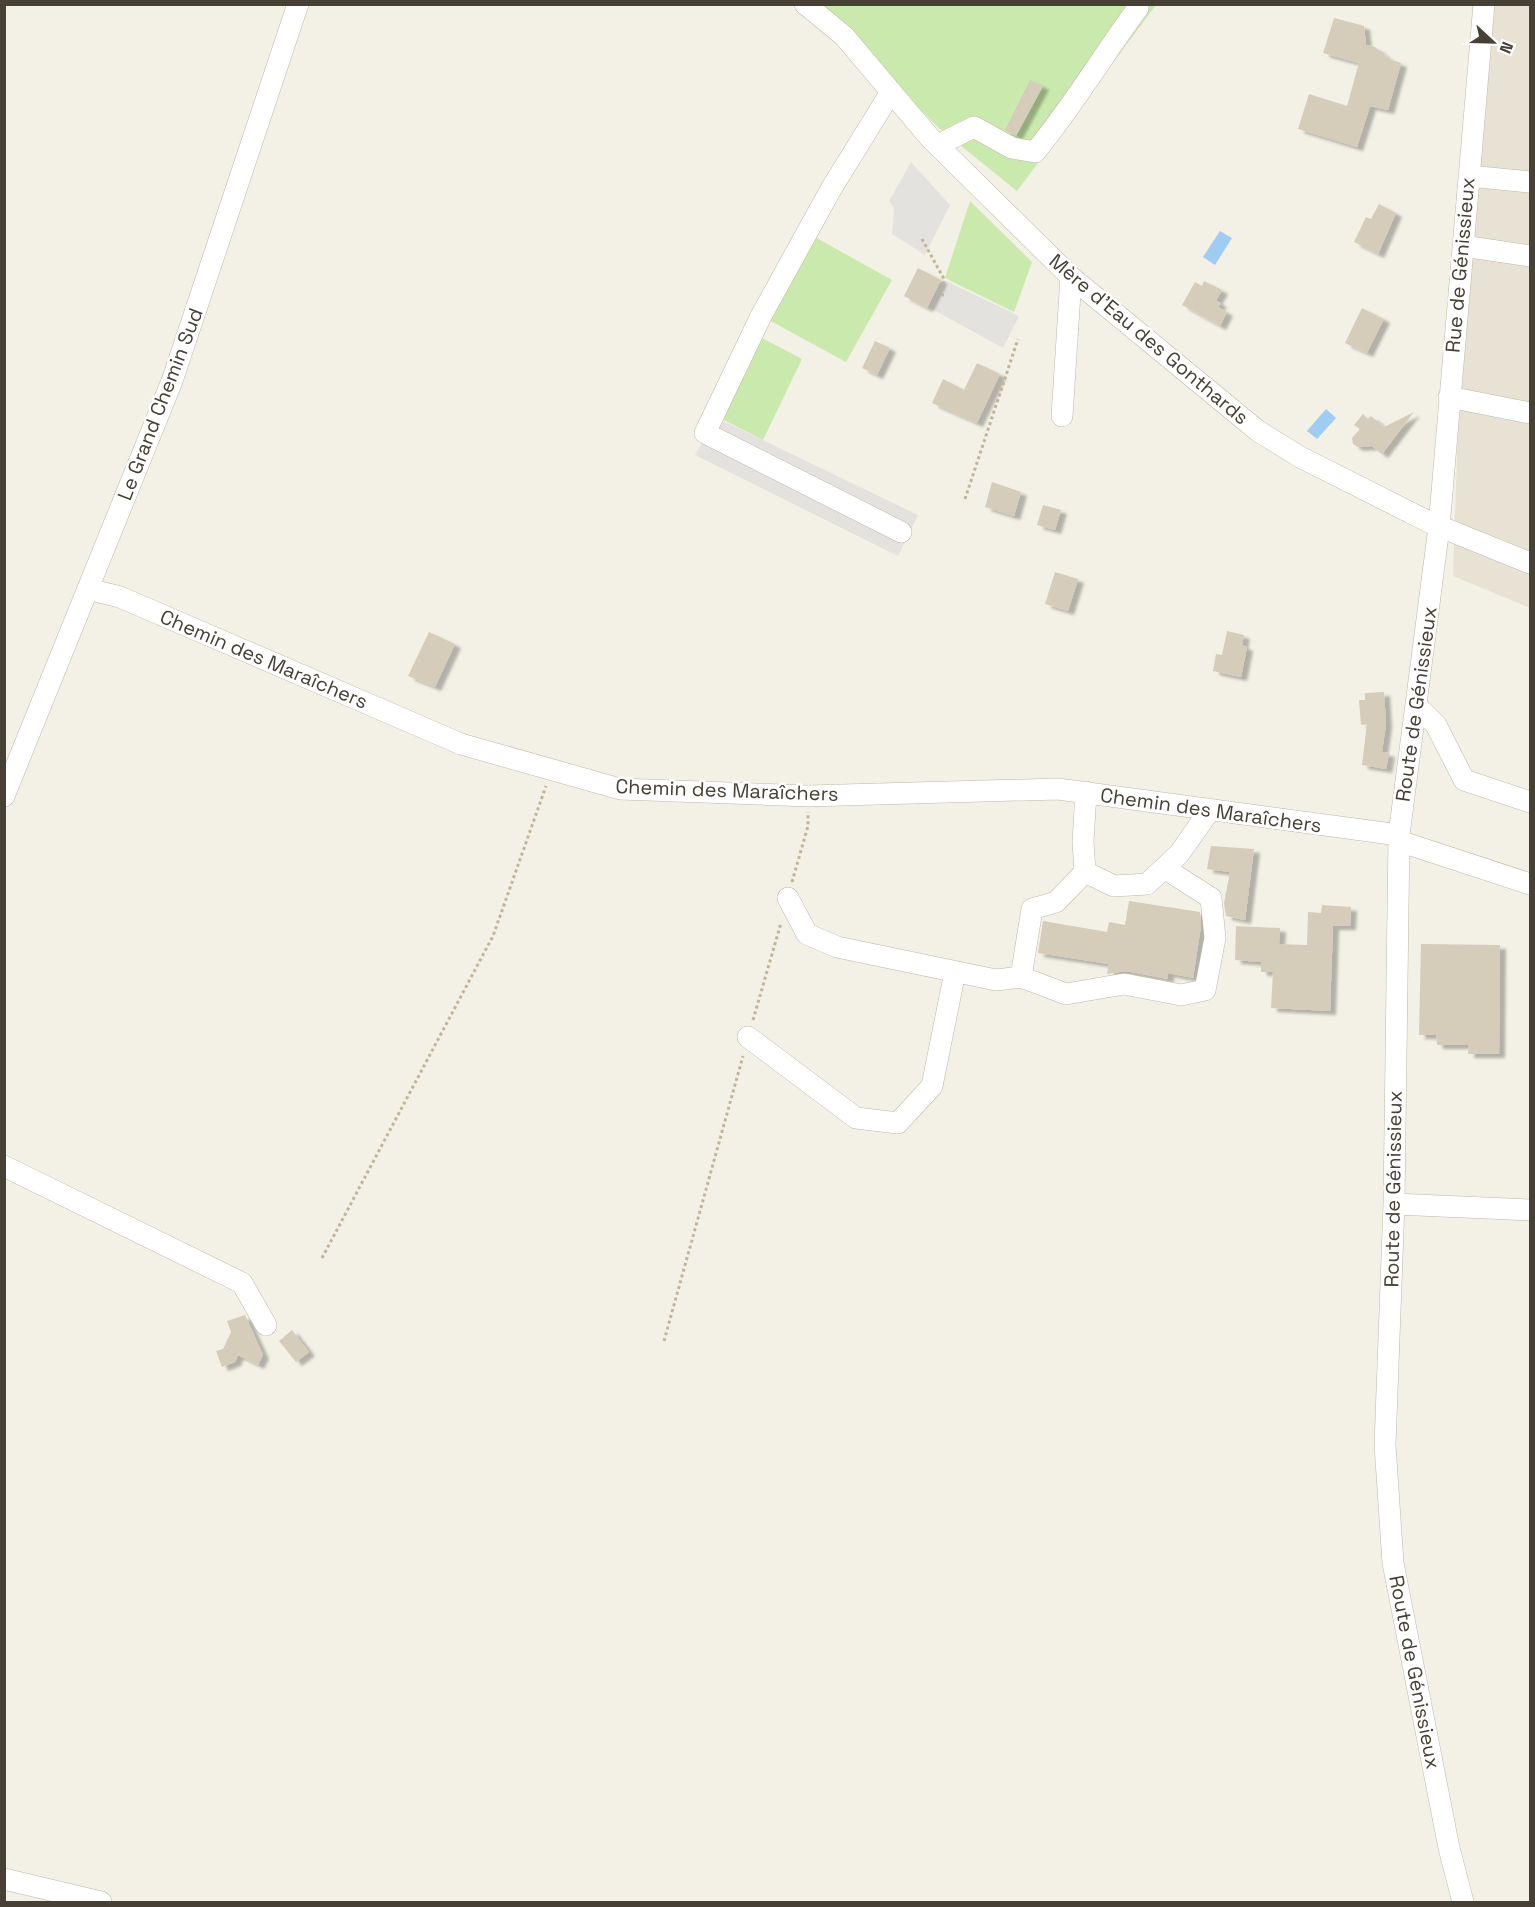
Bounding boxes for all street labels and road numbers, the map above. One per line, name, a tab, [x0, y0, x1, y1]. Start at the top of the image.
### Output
street label: Rue de Génissieux	[1439, 176, 1481, 354]
street label: Mère d'Eau des Gonthards	[1044, 248, 1254, 430]
street label: Le Grand Chemin Sud	[111, 304, 209, 504]
street label: Chemin des Maraîchers	[156, 603, 372, 715]
street label: Route de Génissieux	[1389, 605, 1443, 803]
street label: Chemin des Maraîchers	[615, 773, 839, 807]
street label: Chemin des Maraîchers	[1099, 782, 1323, 838]
street label: Route de Génissieux	[1378, 1090, 1408, 1288]
street label: Route de Génissieux	[1383, 1573, 1447, 1771]

